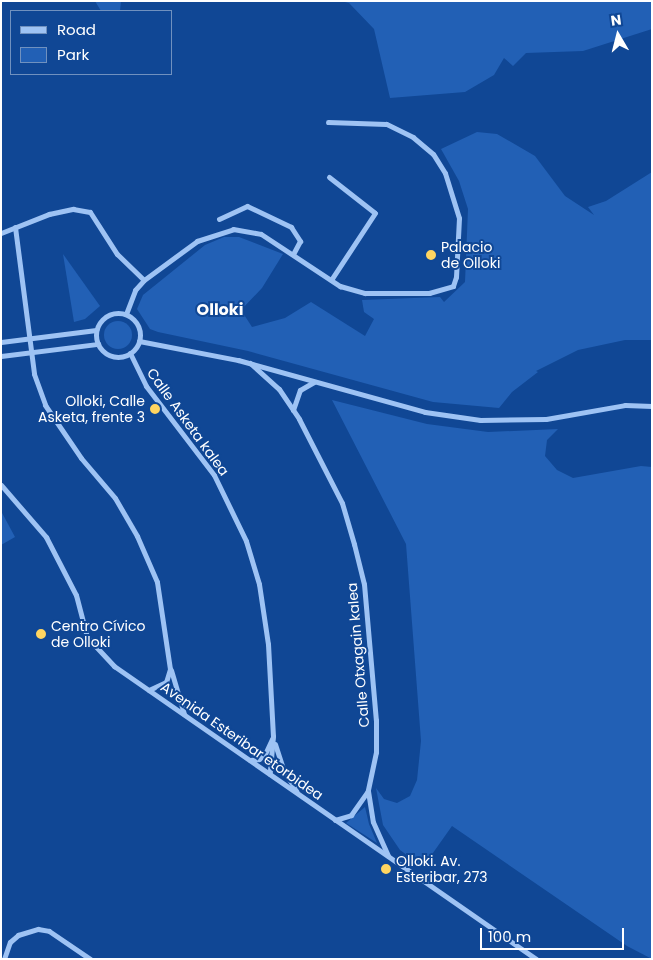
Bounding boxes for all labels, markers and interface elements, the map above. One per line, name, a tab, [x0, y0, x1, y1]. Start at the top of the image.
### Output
legend	[10, 10, 172, 75]
north arrow	[593, 10, 643, 60]
text: N	[609, 10, 623, 31]
text: Road	[57, 19, 96, 40]
text: Park	[57, 44, 89, 65]
place label: Palacio de Olloki	[441, 239, 500, 272]
marker: Palacio de Olloki	[425, 249, 437, 261]
district label: Olloki	[197, 300, 243, 320]
street label: Calle Asketa kalea	[143, 365, 233, 479]
place label: Olloki, Calle Asketa, frente 3	[38, 393, 145, 426]
marker: Olloki, Calle Asketa, frente 3	[149, 403, 161, 415]
street label: Calle Otxagain kalea	[343, 582, 373, 728]
place label: Centro Cívico de Olloki	[51, 618, 145, 650]
marker: Centro Cívico de Olloki	[35, 628, 47, 640]
street label: Avenida Esteribar etorbidea	[158, 678, 326, 804]
place label: Olloki. Av. Esteribar, 273	[396, 853, 488, 886]
marker: Olloki. Av. Esteribar, 273	[380, 863, 392, 875]
scale bar	[483, 918, 627, 950]
text: 100 m	[488, 926, 531, 947]

